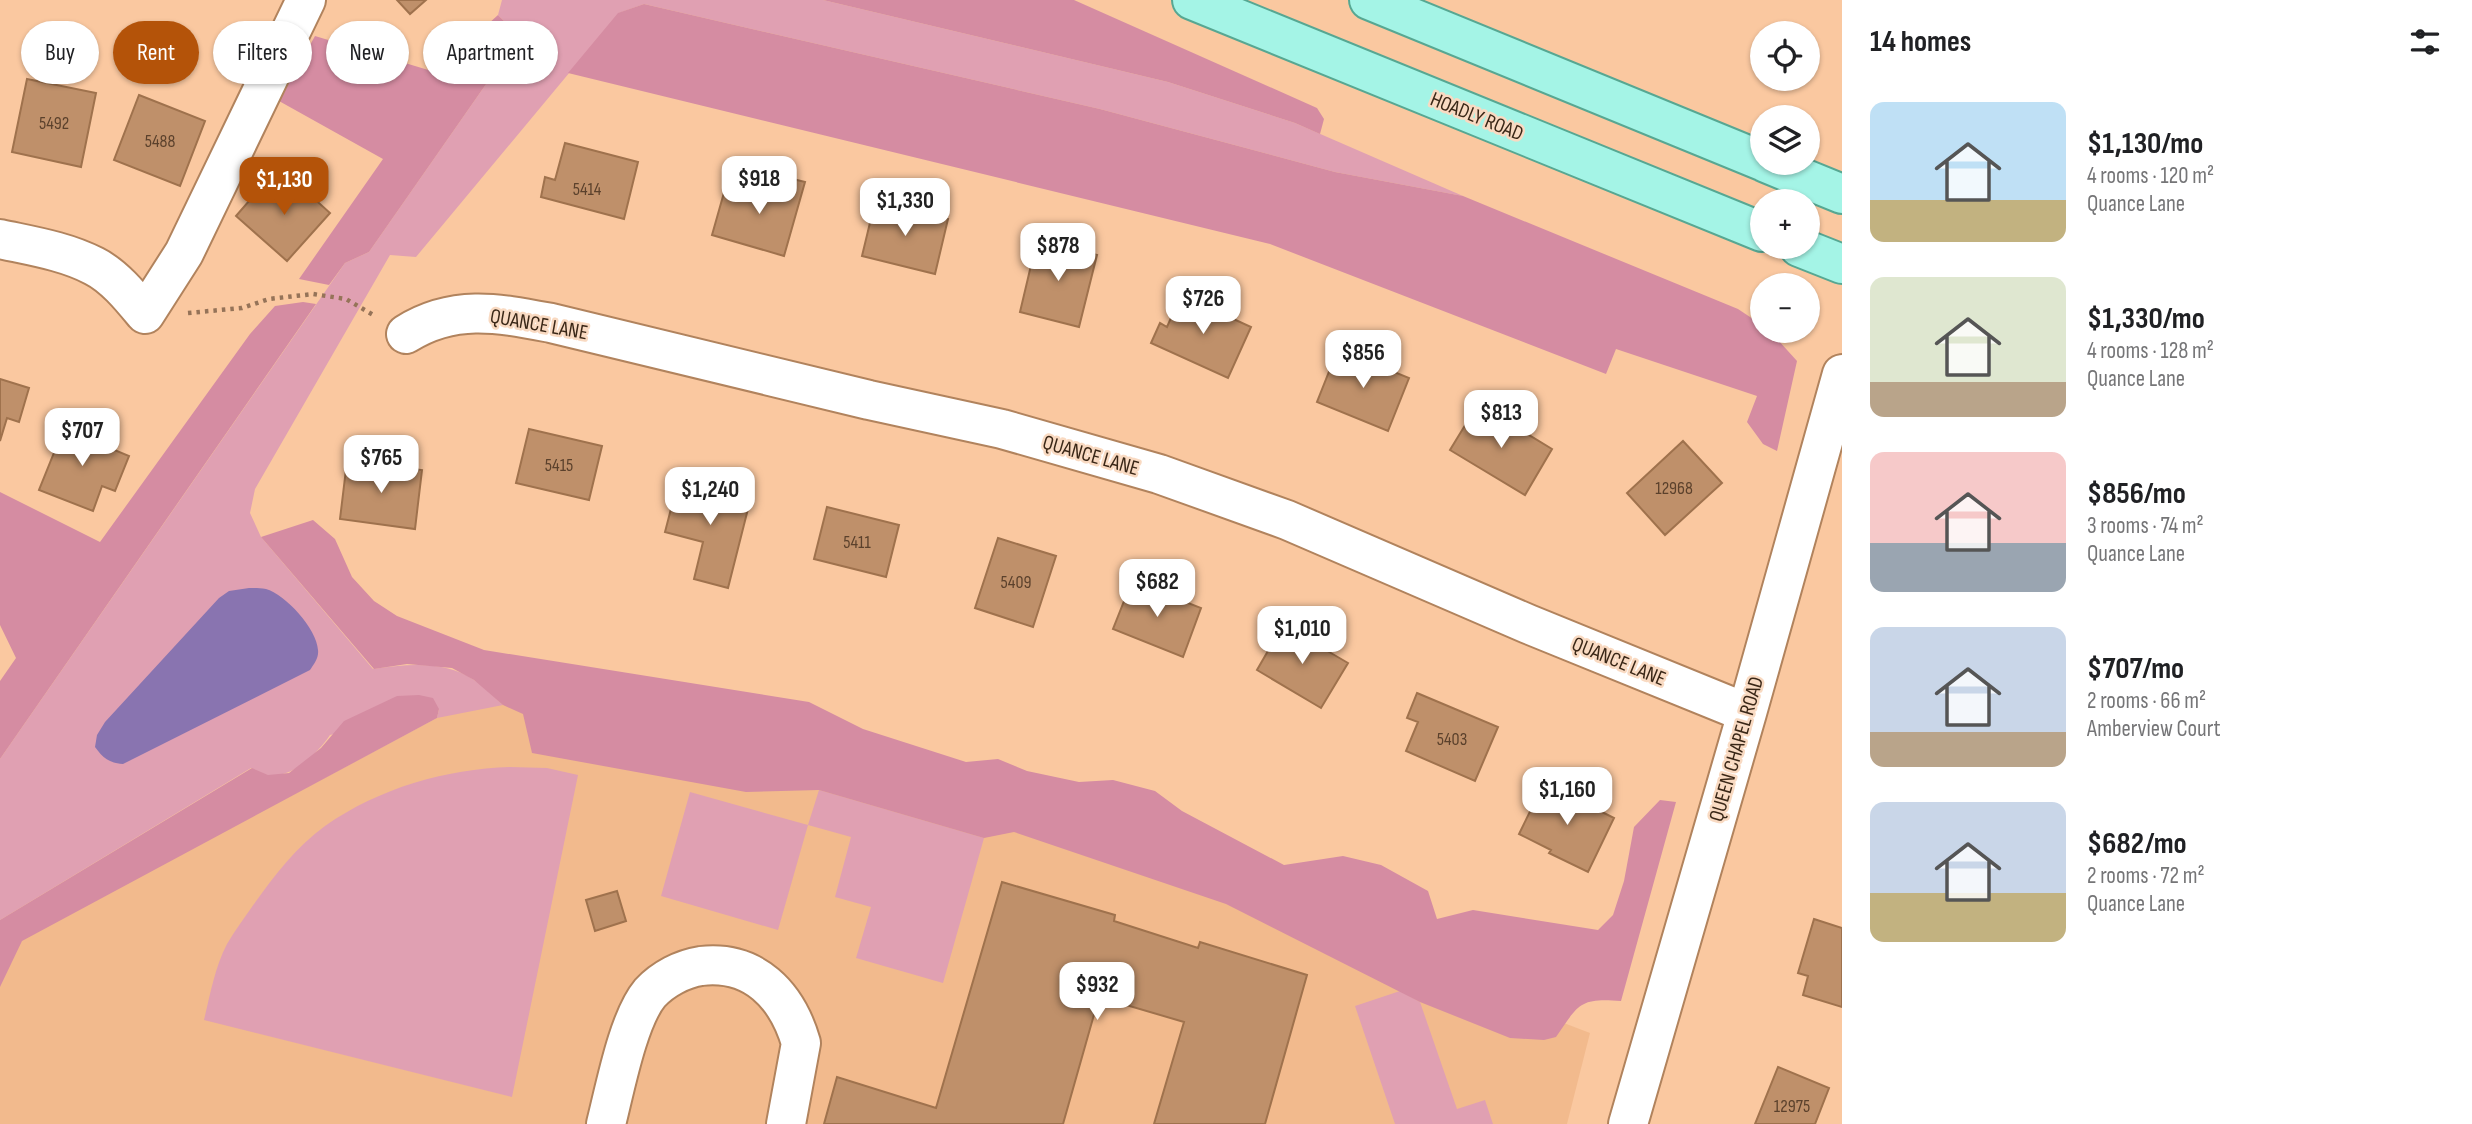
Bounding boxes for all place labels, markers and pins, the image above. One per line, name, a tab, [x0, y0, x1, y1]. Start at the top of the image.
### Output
pin: $918	[718, 156, 800, 216]
pin: $1,130	[227, 158, 341, 217]
pin: $1,330	[848, 178, 962, 238]
pin: $878	[1017, 224, 1099, 283]
pin: $726	[1162, 276, 1244, 336]
pin: $856	[1322, 330, 1404, 390]
pin: $813	[1460, 391, 1542, 450]
pin: $707	[41, 408, 123, 468]
pin: $765	[340, 435, 422, 495]
pin: $1,240	[653, 468, 767, 527]
pin: $682	[1116, 560, 1198, 619]
pin: $1,010	[1245, 606, 1359, 666]
pin: $1,160	[1510, 768, 1624, 827]
pin: $932	[1056, 962, 1138, 1022]

